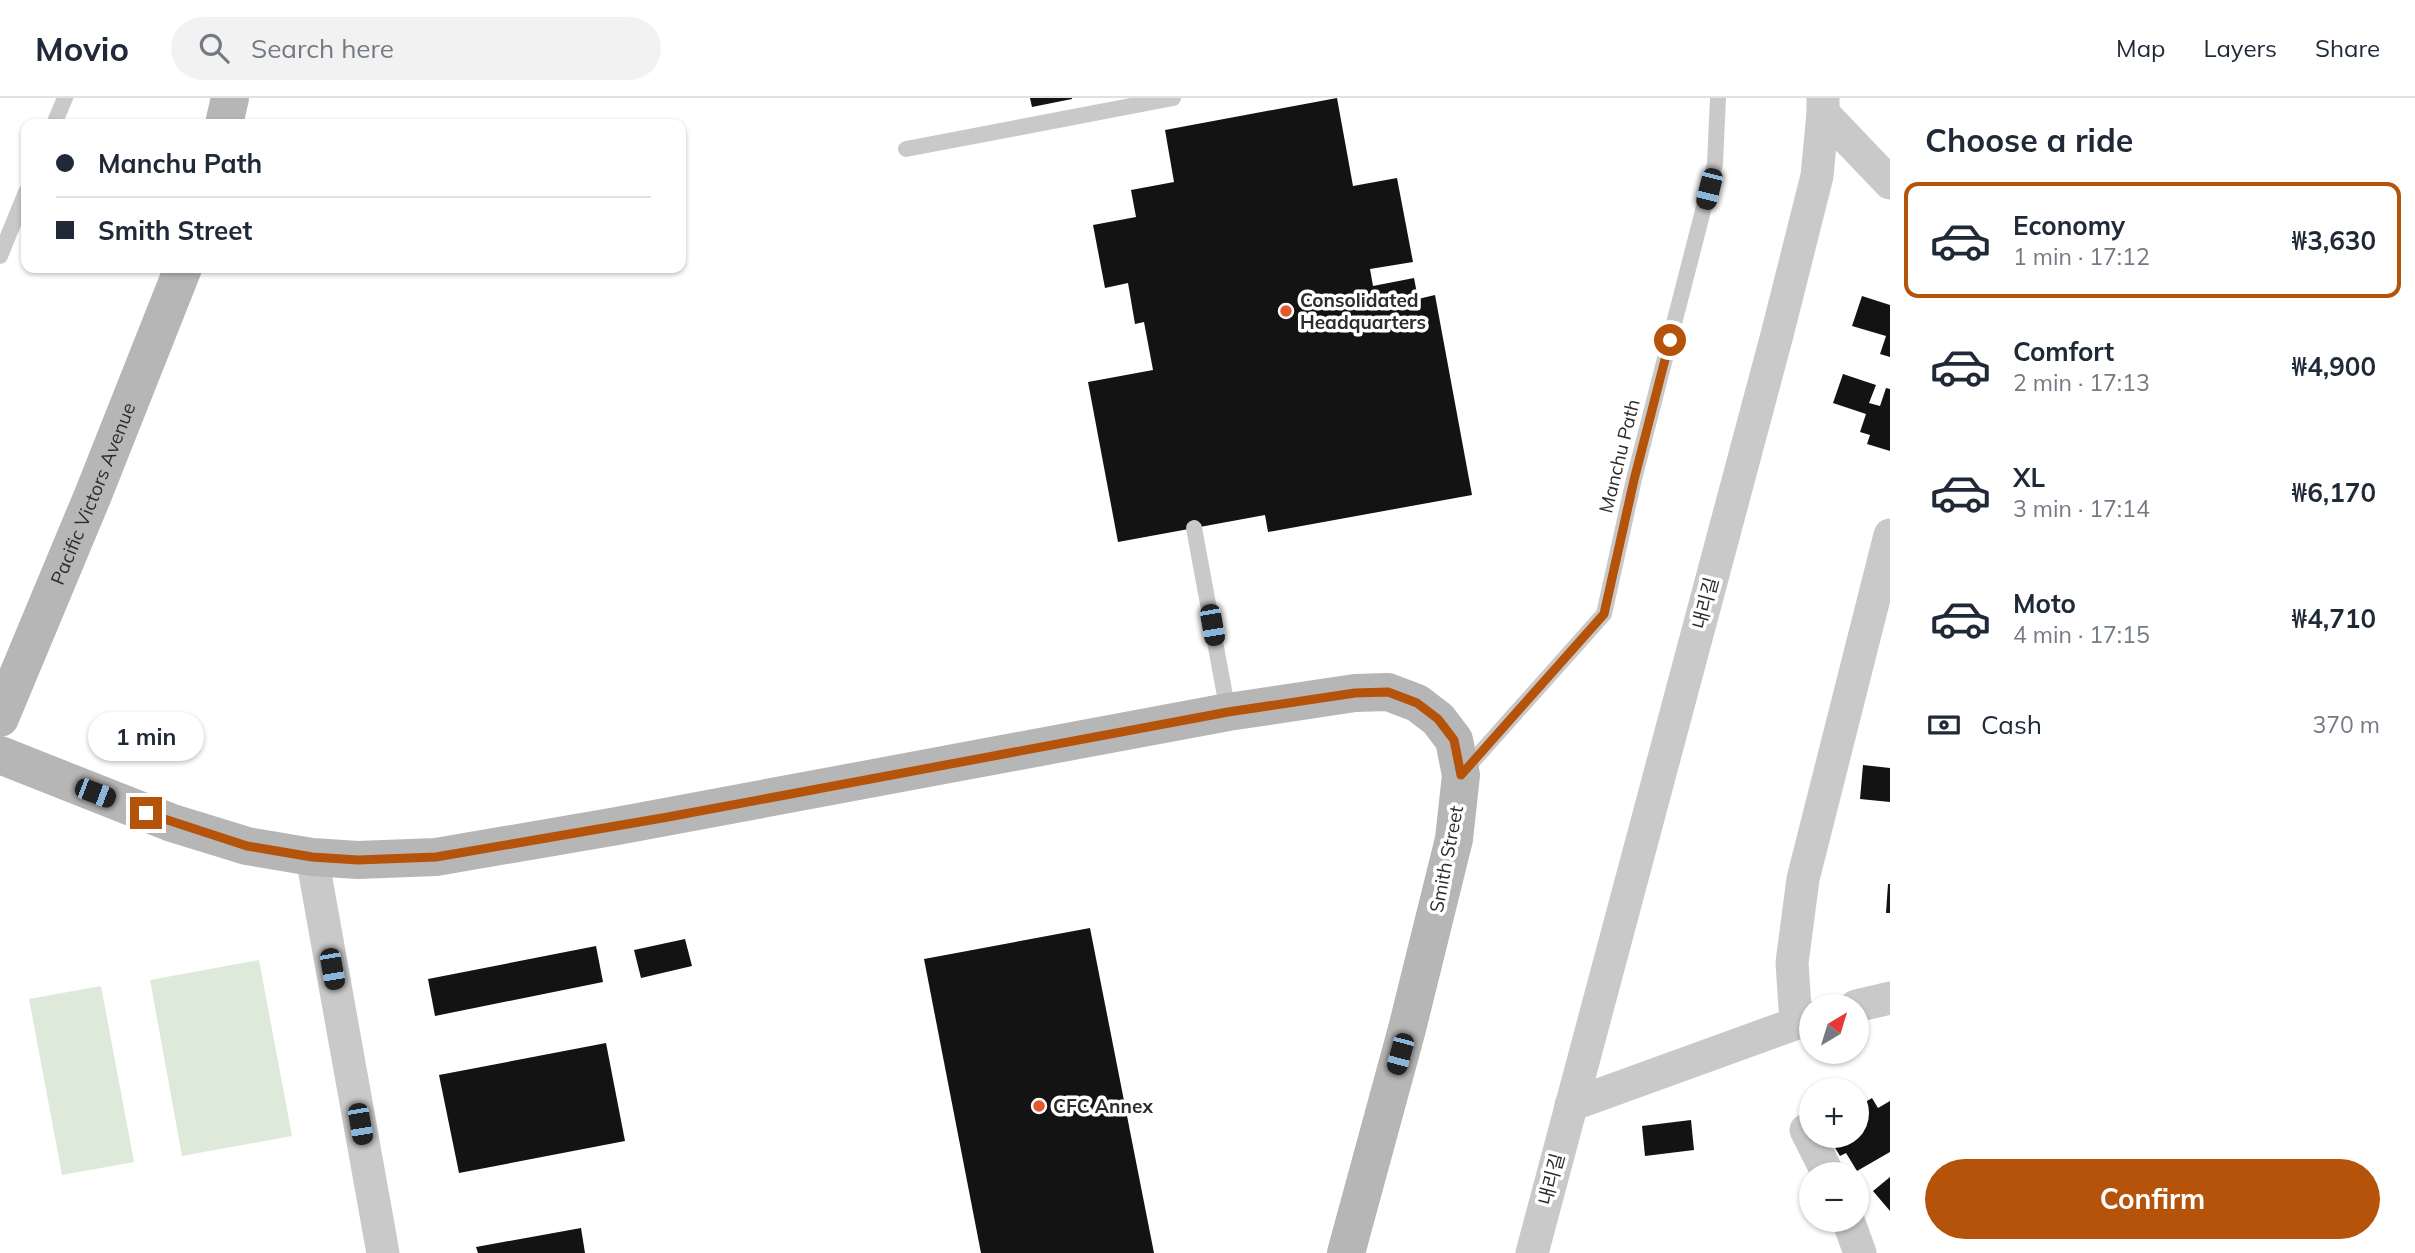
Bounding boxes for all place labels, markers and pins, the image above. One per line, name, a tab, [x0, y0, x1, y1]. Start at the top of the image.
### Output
place label: Consolidated Headquarters	[1300, 288, 1426, 334]
marker: Consolidated Headquarters	[1278, 303, 1294, 319]
place label: CFC Annex	[1053, 1094, 1153, 1118]
marker: CFC Annex	[1031, 1098, 1047, 1114]

